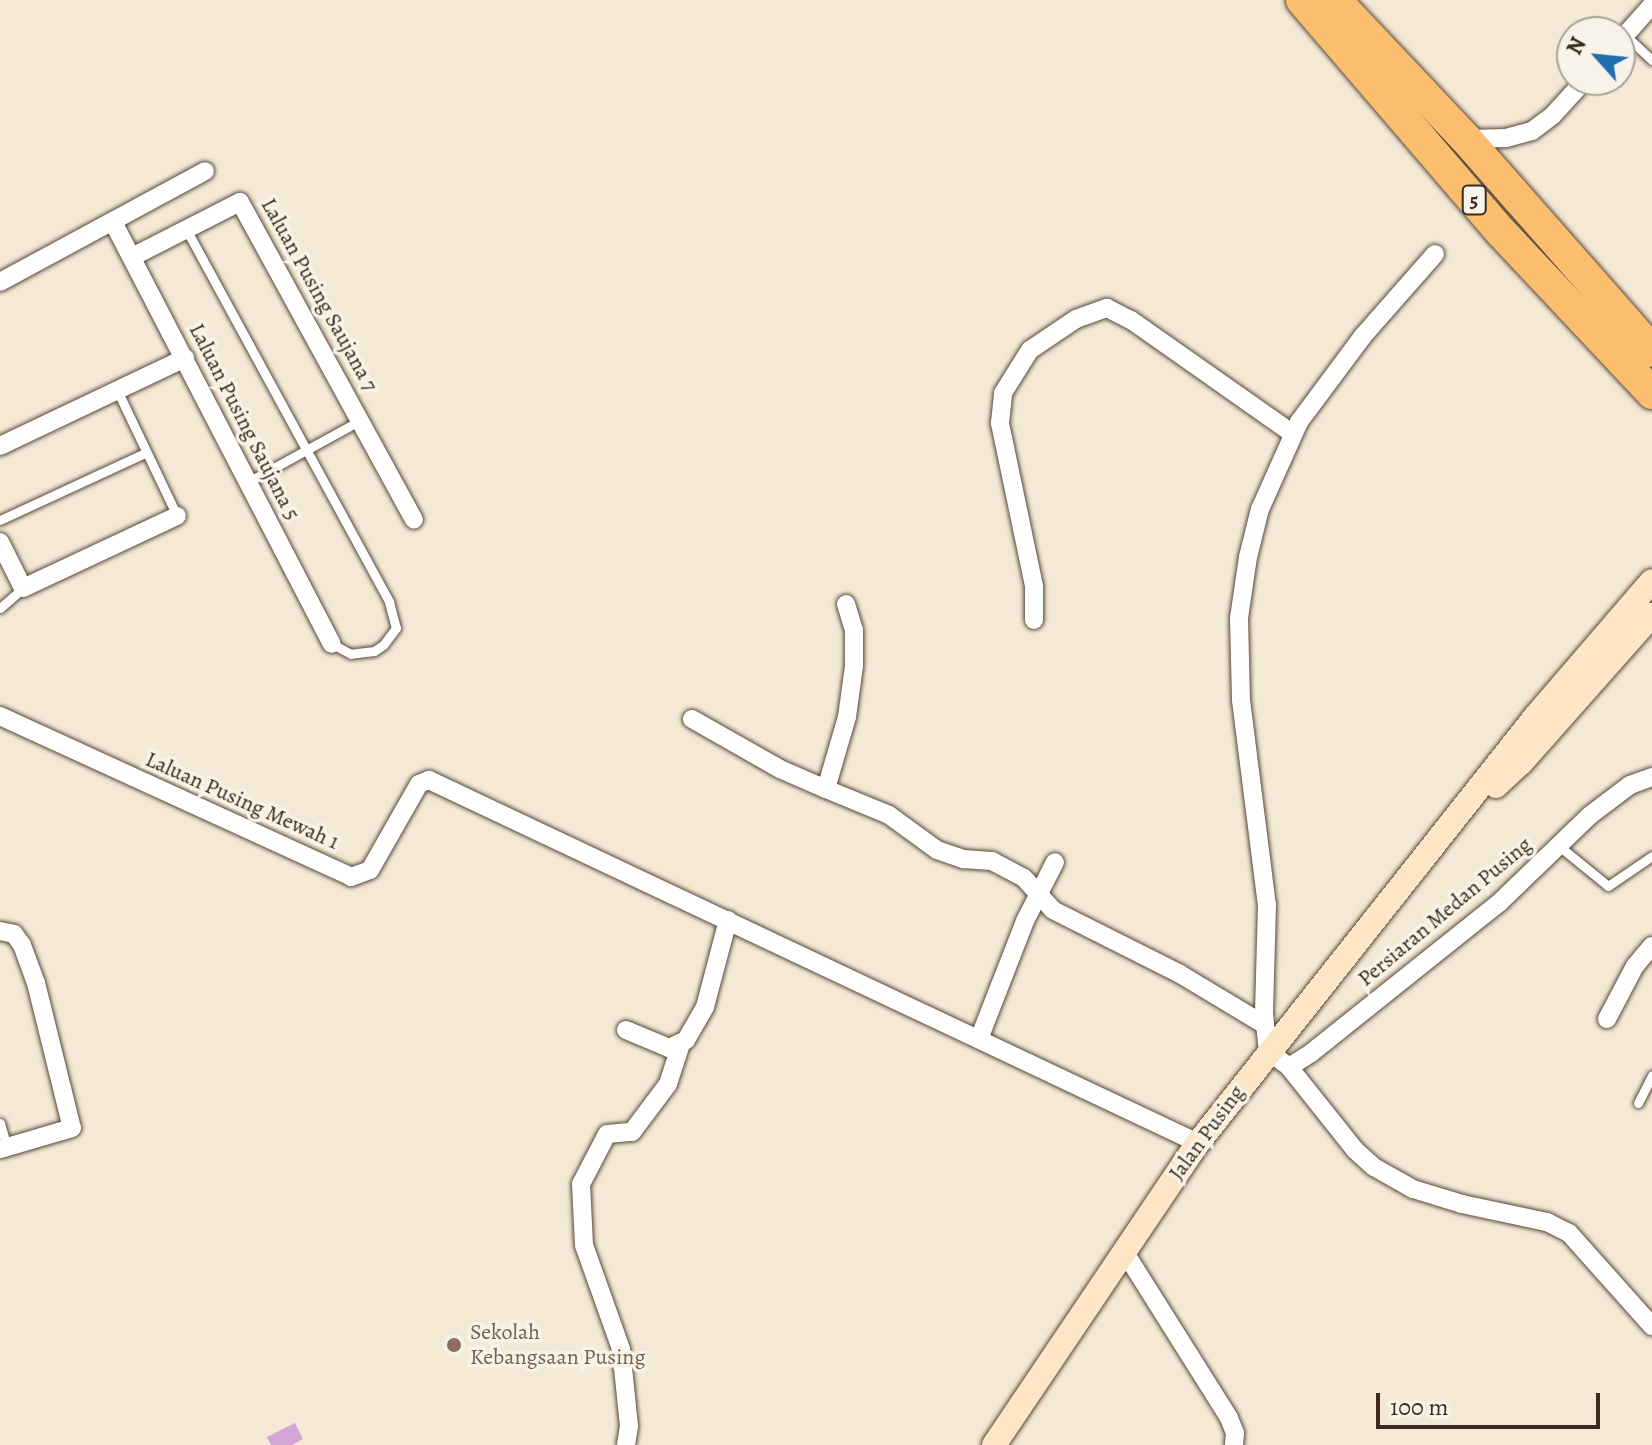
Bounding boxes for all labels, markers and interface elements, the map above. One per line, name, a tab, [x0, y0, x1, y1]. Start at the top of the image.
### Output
north arrow	[1556, 16, 1636, 96]
text: N	[1559, 32, 1593, 60]
road number: 5	[1460, 184, 1488, 216]
street label: Laluan Pusing Saujana 7	[255, 194, 383, 396]
street label: Laluan Pusing Saujana 5	[183, 319, 305, 525]
street label: Laluan Pusing Mewah 1	[141, 746, 343, 856]
street label: Persiaran Medan Pusing	[1353, 832, 1537, 992]
street label: Jalan Pusing	[1164, 1080, 1250, 1186]
place label: Sekolah Kebangsaan Pusing	[470, 1319, 645, 1370]
marker: Sekolah Kebangsaan Pusing	[445, 1336, 463, 1354]
scale bar	[1380, 1377, 1604, 1427]
text: 100 m	[1390, 1391, 1449, 1423]

